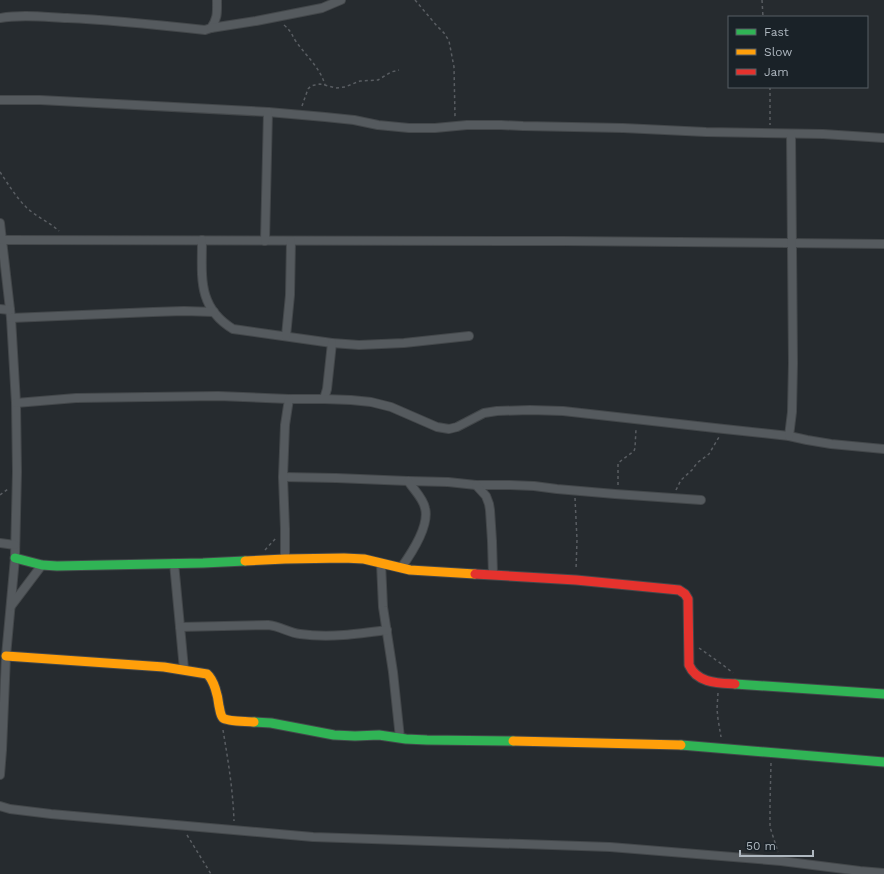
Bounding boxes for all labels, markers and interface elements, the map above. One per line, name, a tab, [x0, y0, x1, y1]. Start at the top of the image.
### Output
legend	[728, 16, 868, 88]
text: Fast	[764, 25, 789, 39]
text: Slow	[764, 45, 792, 59]
text: Jam	[764, 65, 789, 79]
scale bar	[740, 832, 813, 858]
text: 50 m	[746, 839, 776, 853]

